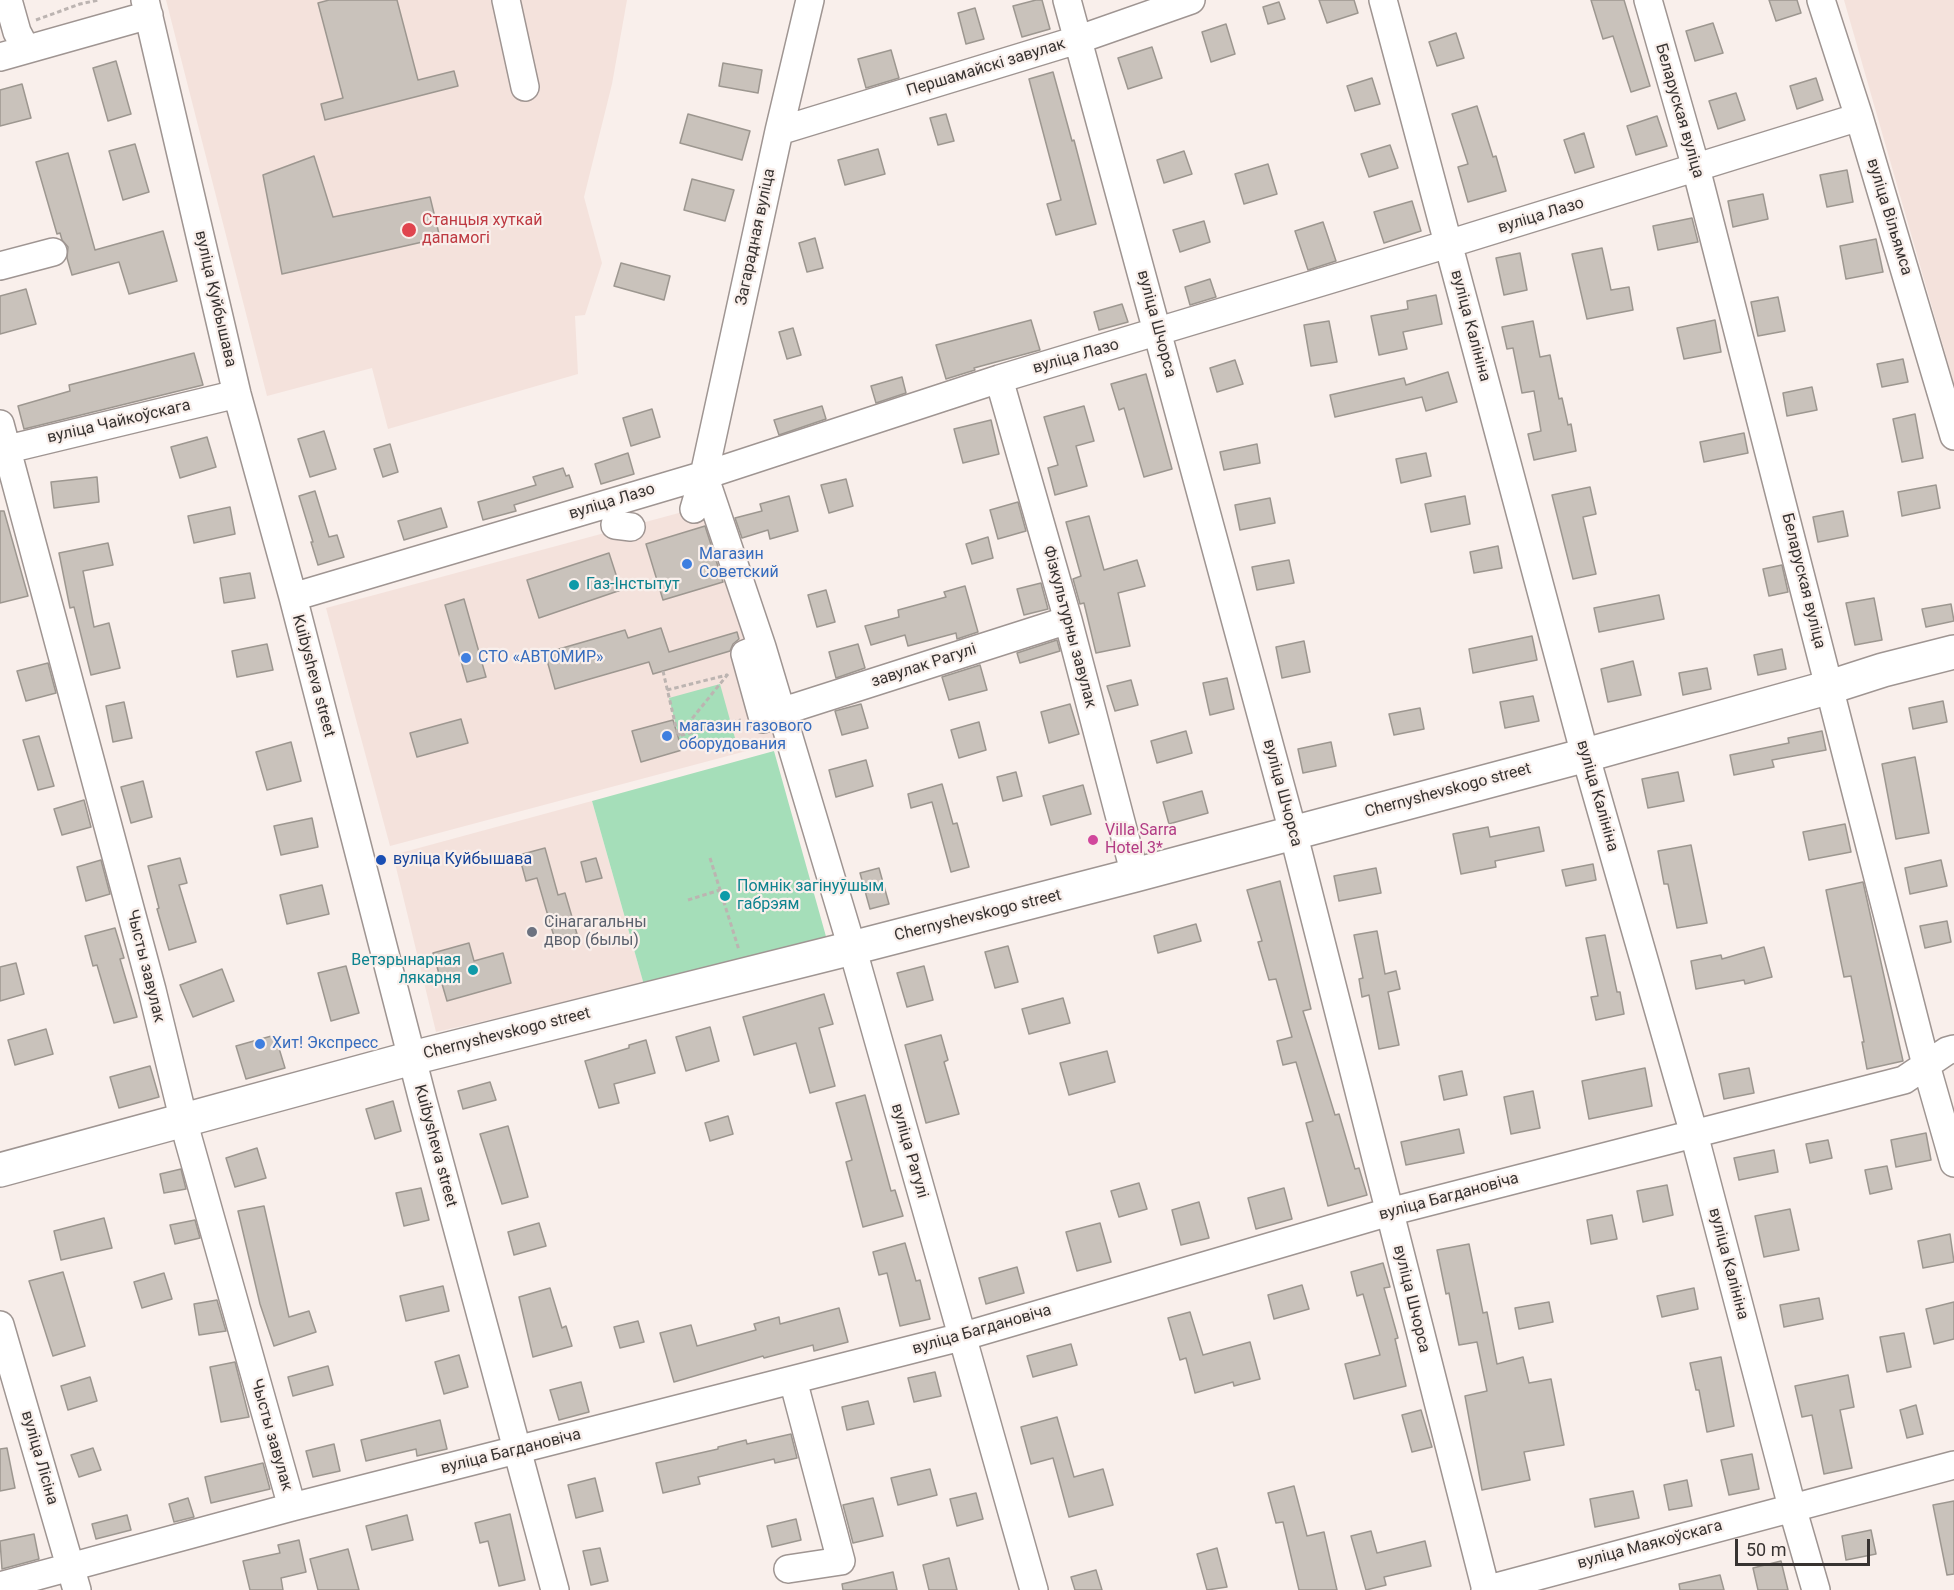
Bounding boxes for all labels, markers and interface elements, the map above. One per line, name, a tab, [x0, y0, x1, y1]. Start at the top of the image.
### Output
street label: Першамайскі завулак	[904, 35, 1068, 101]
street label: Беларуская вуліца	[1651, 42, 1707, 180]
street label: вуліца Вільямса	[1862, 156, 1916, 278]
street label: Загарадная вуліца	[732, 167, 780, 307]
street label: вуліца Лазо	[1496, 194, 1586, 238]
place label: Станцыя хуткай дапамогі	[422, 211, 542, 249]
marker: Станцыя хуткай дапамогі	[400, 221, 418, 239]
street label: вуліца Куйбышава	[190, 229, 240, 369]
street label: вуліца Шчорса	[1132, 268, 1180, 380]
street label: вуліца Калініна	[1446, 268, 1494, 384]
street label: вуліца Лазо	[1031, 336, 1121, 378]
street label: вуліца Чайкоўскага	[45, 396, 193, 448]
street label: вуліца Лазо	[567, 480, 657, 524]
street label: Беларуская вуліца	[1777, 511, 1829, 651]
street label: Фізкультурны завулак	[1038, 544, 1100, 710]
place label: Магазин Советский	[699, 545, 779, 583]
marker: Магазин Советский	[680, 557, 694, 571]
place label: Газ-Інстытут	[586, 575, 680, 595]
marker: Газ-Інстытут	[567, 578, 581, 592]
street label: Kuibysheva street	[287, 613, 339, 739]
street label: завулак Рагулі	[869, 640, 979, 692]
place label: СТО «АВТОМИР»	[478, 648, 604, 668]
marker: СТО «АВТОМИР»	[459, 651, 473, 665]
place label: магазин газового оборудования	[679, 717, 812, 755]
marker: магазин газового оборудования	[660, 729, 674, 743]
street label: вуліца Шчорса	[1258, 737, 1306, 849]
street label: вуліца Калініна	[1572, 738, 1622, 854]
street label: Chernyshevskogo street	[1363, 760, 1533, 822]
place label: Villa Sarra Hotel 3*	[1105, 821, 1177, 859]
marker: Villa Sarra Hotel 3*	[1086, 833, 1100, 847]
place label: вуліца Куйбышава	[393, 850, 532, 870]
marker: вуліца Куйбышава	[374, 853, 388, 867]
place label: Помнік загінуўшым габрэям	[737, 877, 884, 915]
street label: Chernyshevskogo street	[893, 886, 1063, 946]
marker: Помнік загінуўшым габрэям	[718, 889, 732, 903]
street label: Чысты завулак	[122, 908, 168, 1024]
place label: Сінагагальны двор (былы)	[544, 913, 647, 951]
marker: Сінагагальны двор (былы)	[525, 925, 539, 939]
place label: Ветэрынарная лякарня	[351, 951, 461, 989]
marker: Ветэрынарная лякарня	[466, 963, 480, 977]
street label: Chernyshevskogo street	[422, 1004, 592, 1064]
place label: Хит! Экспресс	[272, 1034, 378, 1054]
marker: Хит! Экспресс	[253, 1037, 267, 1051]
street label: Kuibysheva street	[409, 1083, 461, 1209]
street label: вуліца Рагулі	[886, 1102, 932, 1200]
street label: вуліца Багдановіча	[1377, 1169, 1521, 1225]
street label: вуліца Калініна	[1704, 1206, 1752, 1322]
street label: вуліца Шчорса	[1388, 1243, 1434, 1355]
street label: вуліца Багдановіча	[910, 1301, 1054, 1359]
street label: Чысты завулак	[246, 1377, 296, 1493]
street label: вуліца Лісіна	[16, 1409, 62, 1507]
street label: вуліца Багдановіча	[439, 1425, 583, 1479]
street label: вуліца Маякоўскага	[1575, 1516, 1725, 1574]
scale bar	[1738, 1527, 1873, 1565]
text: 50 m	[1746, 1539, 1786, 1560]

